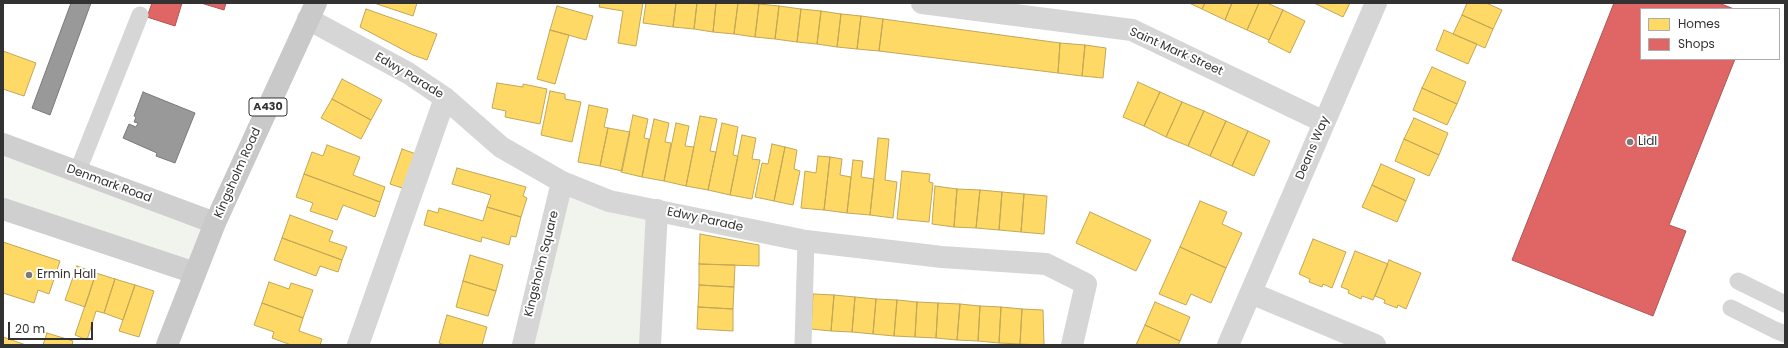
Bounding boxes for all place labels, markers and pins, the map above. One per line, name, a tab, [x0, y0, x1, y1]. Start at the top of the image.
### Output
place label: Lidl	[1638, 135, 1657, 149]
marker: Lidl	[1625, 137, 1635, 147]
place label: Ermin Hall	[37, 268, 96, 282]
marker: Ermin Hall	[24, 270, 34, 280]

